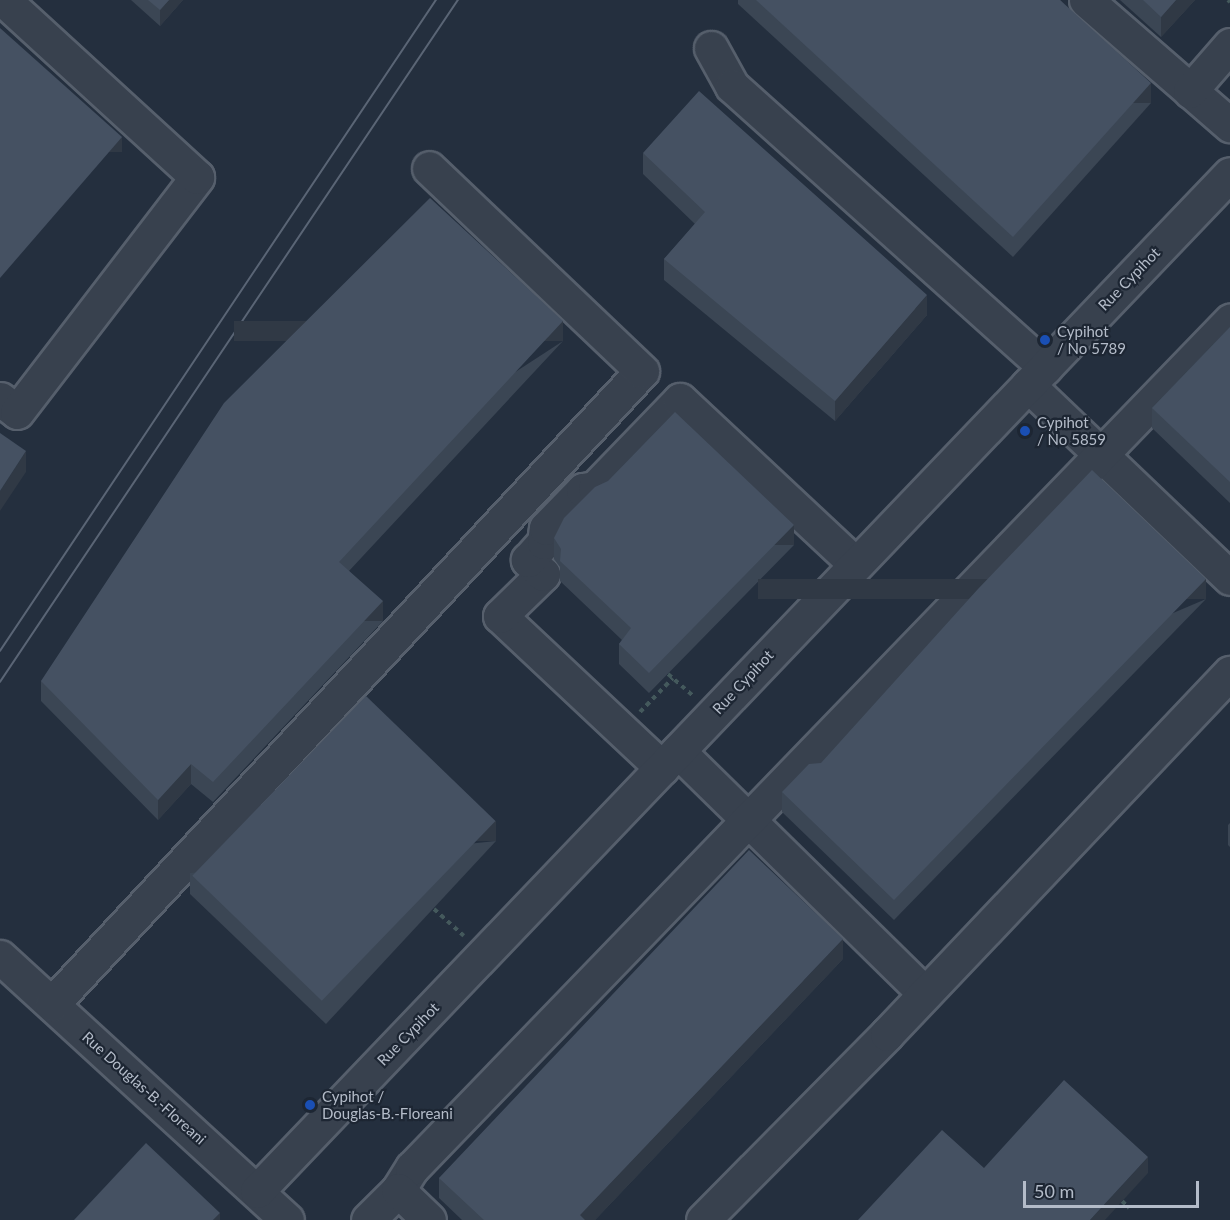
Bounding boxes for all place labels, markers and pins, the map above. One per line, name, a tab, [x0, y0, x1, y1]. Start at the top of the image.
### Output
place label: Cypihot / No 5789	[1057, 322, 1126, 357]
marker: Cypihot / No 5789	[1038, 333, 1052, 347]
place label: Cypihot / No 5859	[1037, 413, 1106, 448]
marker: Cypihot / No 5859	[1018, 424, 1032, 438]
place label: Cypihot / Douglas-B.-Floreani	[322, 1087, 453, 1122]
marker: Cypihot / Douglas-B.-Floreani	[303, 1098, 317, 1112]

